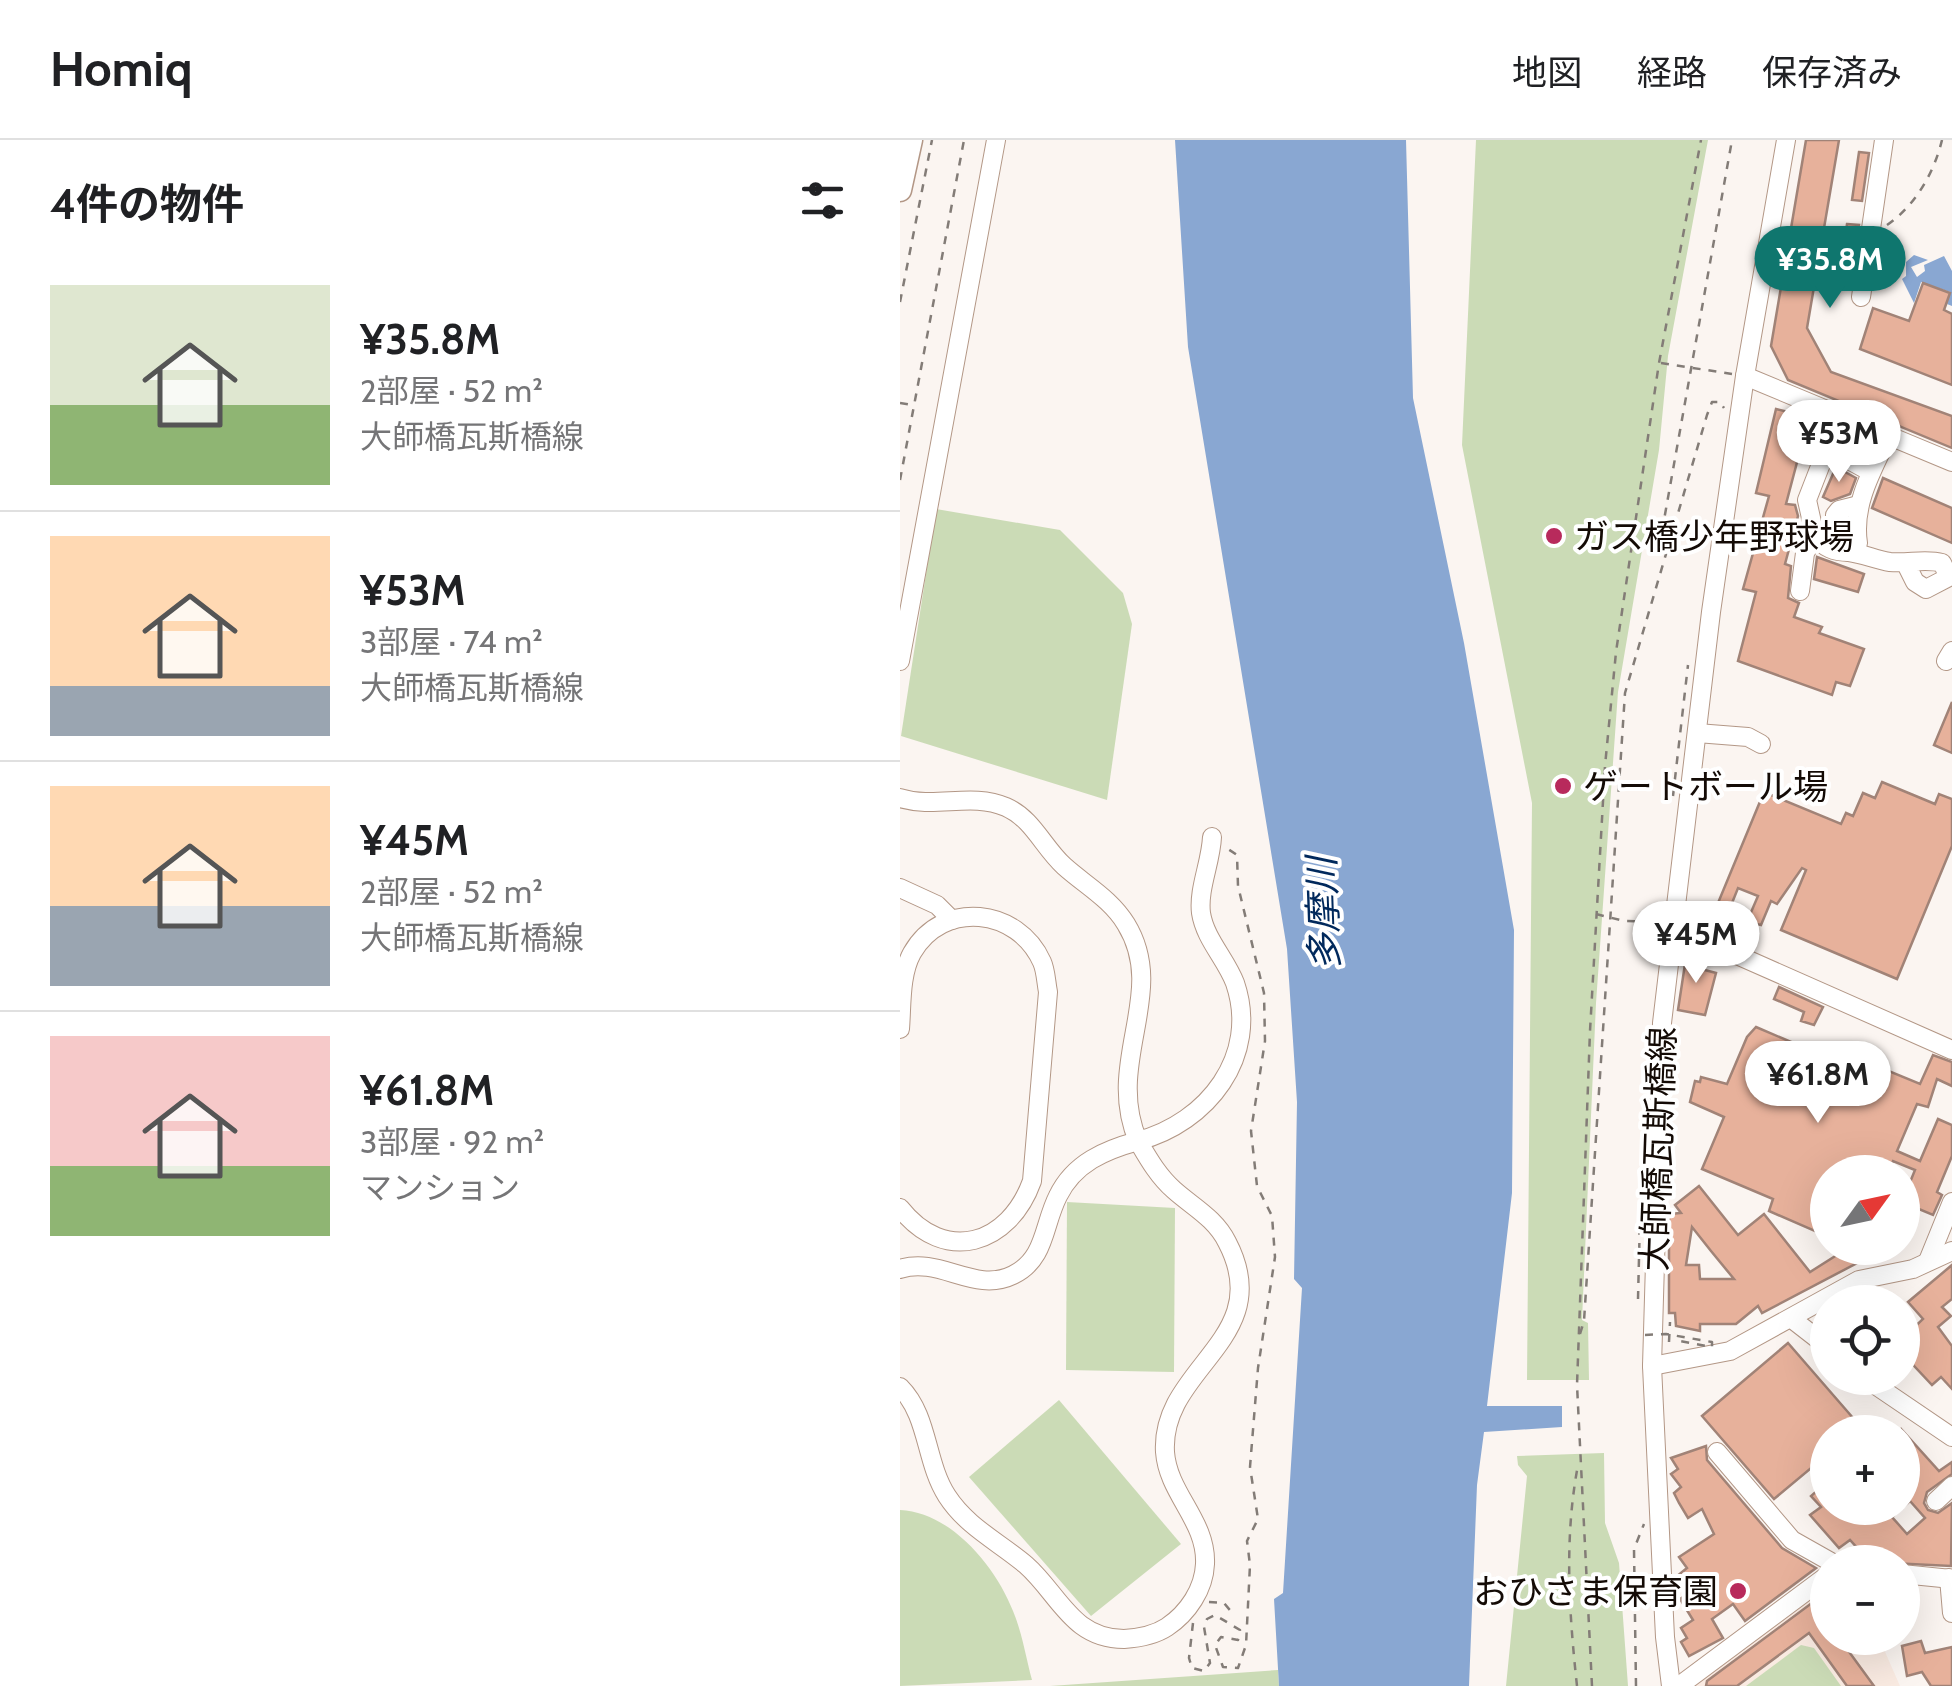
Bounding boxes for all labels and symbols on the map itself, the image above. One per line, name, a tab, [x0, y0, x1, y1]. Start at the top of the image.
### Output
pin: ¥35.8M	[1749, 226, 1911, 311]
pin: ¥53M	[1780, 400, 1898, 485]
place label: ガス橋少年野球場	[1574, 515, 1854, 558]
marker: ガス橋少年野球場	[1543, 525, 1565, 547]
place label: ゲートボール場	[1583, 765, 1828, 808]
marker: ゲートボール場	[1552, 775, 1574, 797]
water label: 多摩川	[1297, 852, 1348, 972]
pin: ¥45M	[1637, 901, 1755, 986]
street label: 大師橋瓦斯橋線	[1632, 1026, 1684, 1272]
pin: ¥61.8M	[1737, 1041, 1899, 1126]
north arrow	[1810, 1155, 1920, 1265]
place label: おひさま保育園	[1473, 1570, 1718, 1613]
marker: おひさま保育園	[1727, 1580, 1749, 1602]

